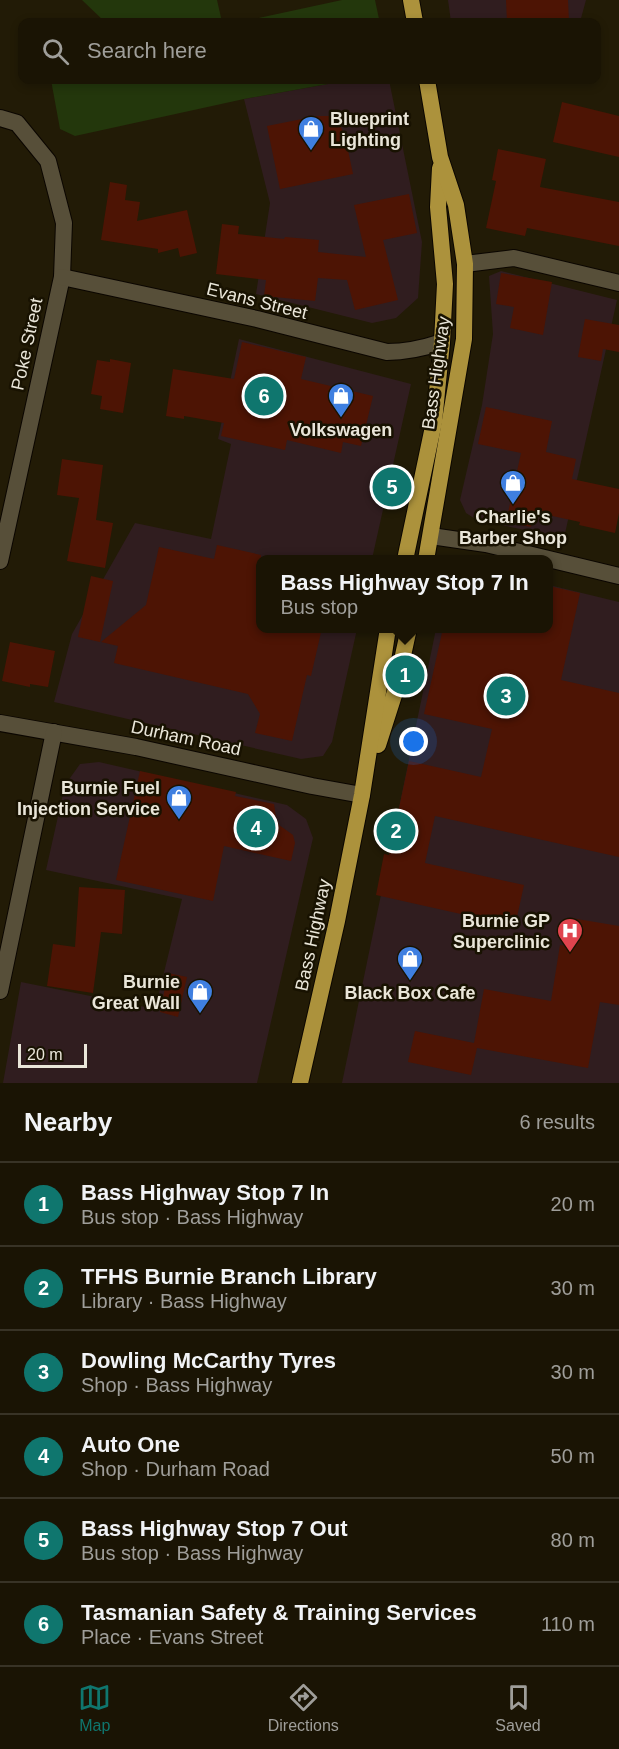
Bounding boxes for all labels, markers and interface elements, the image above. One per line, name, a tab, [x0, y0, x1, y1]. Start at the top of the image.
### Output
search box	[18, 18, 601, 84]
icon: search	[39, 35, 72, 68]
text: Search here	[87, 38, 207, 63]
place label: Blueprint Lighting	[330, 109, 409, 150]
shop icon: Blueprint Lighting	[296, 114, 326, 152]
street label: Evans Street	[205, 279, 309, 323]
street label: Poke Street	[7, 296, 47, 392]
street label: Bass Highway	[418, 315, 454, 431]
pin: 6	[244, 374, 284, 418]
shop icon: Volkswagen	[326, 381, 356, 419]
place label: Volkswagen	[290, 420, 392, 440]
pin: 5	[372, 464, 412, 510]
shop icon: Charlie's Barber Shop	[498, 468, 528, 506]
place label: Charlie's Barber Shop	[459, 507, 567, 548]
popup	[256, 555, 553, 633]
text: Bass Highway Stop 7 In	[280, 570, 529, 595]
text: Bus stop	[280, 596, 358, 618]
pin: 1	[386, 652, 424, 698]
pin: 3	[486, 674, 526, 718]
street label: Durham Road	[129, 717, 243, 759]
your location	[399, 727, 428, 756]
place label: Burnie Fuel Injection Service	[17, 778, 160, 819]
shop icon: Burnie Fuel Injection Service	[164, 783, 194, 821]
pin: 4	[236, 806, 276, 850]
pin: 2	[376, 808, 416, 854]
street label: Bass Highway	[291, 877, 335, 993]
place label: Burnie GP Superclinic	[453, 911, 550, 952]
hospital icon: Burnie GP Superclinic	[555, 916, 585, 954]
shop icon: Black Box Cafe	[395, 944, 425, 982]
place label: Burnie Great Wall	[92, 972, 180, 1013]
shop icon: Burnie Great Wall	[185, 977, 215, 1015]
place label: Black Box Cafe	[344, 983, 476, 1003]
scale bar	[18, 1041, 87, 1068]
text: 20 m	[27, 1046, 63, 1063]
text: Nearby	[24, 1107, 112, 1137]
text: 6 results	[519, 1111, 595, 1133]
text: Bass Highway Stop 7 In	[81, 1180, 329, 1205]
text: 1	[38, 1193, 49, 1215]
text: 20 m	[551, 1193, 595, 1215]
text: Bus stop · Bass Highway	[81, 1206, 303, 1228]
text: TFHS Burnie Branch Library	[81, 1264, 377, 1289]
text: 2	[38, 1277, 49, 1299]
text: 30 m	[551, 1277, 595, 1299]
text: Library · Bass Highway	[81, 1290, 287, 1312]
text: Dowling McCarthy Tyres	[81, 1348, 336, 1373]
text: 3	[38, 1361, 49, 1383]
text: 30 m	[551, 1361, 595, 1383]
text: Shop · Bass Highway	[81, 1374, 272, 1396]
text: Auto One	[81, 1432, 180, 1457]
text: 4	[38, 1445, 49, 1467]
text: 50 m	[551, 1445, 595, 1467]
text: Shop · Durham Road	[81, 1458, 270, 1480]
text: Bass Highway Stop 7 Out	[81, 1516, 348, 1541]
text: 5	[38, 1529, 49, 1551]
text: 80 m	[551, 1529, 595, 1551]
text: Bus stop · Bass Highway	[81, 1542, 303, 1564]
text: Tasmanian Safety & Training Services	[81, 1600, 477, 1625]
text: 6	[38, 1613, 49, 1635]
text: 110 m	[541, 1613, 595, 1635]
text: Place · Evans Street	[81, 1626, 263, 1648]
tab: Map	[78, 1681, 111, 1735]
tab: Directions	[268, 1681, 339, 1735]
tab: Saved	[495, 1681, 541, 1735]

